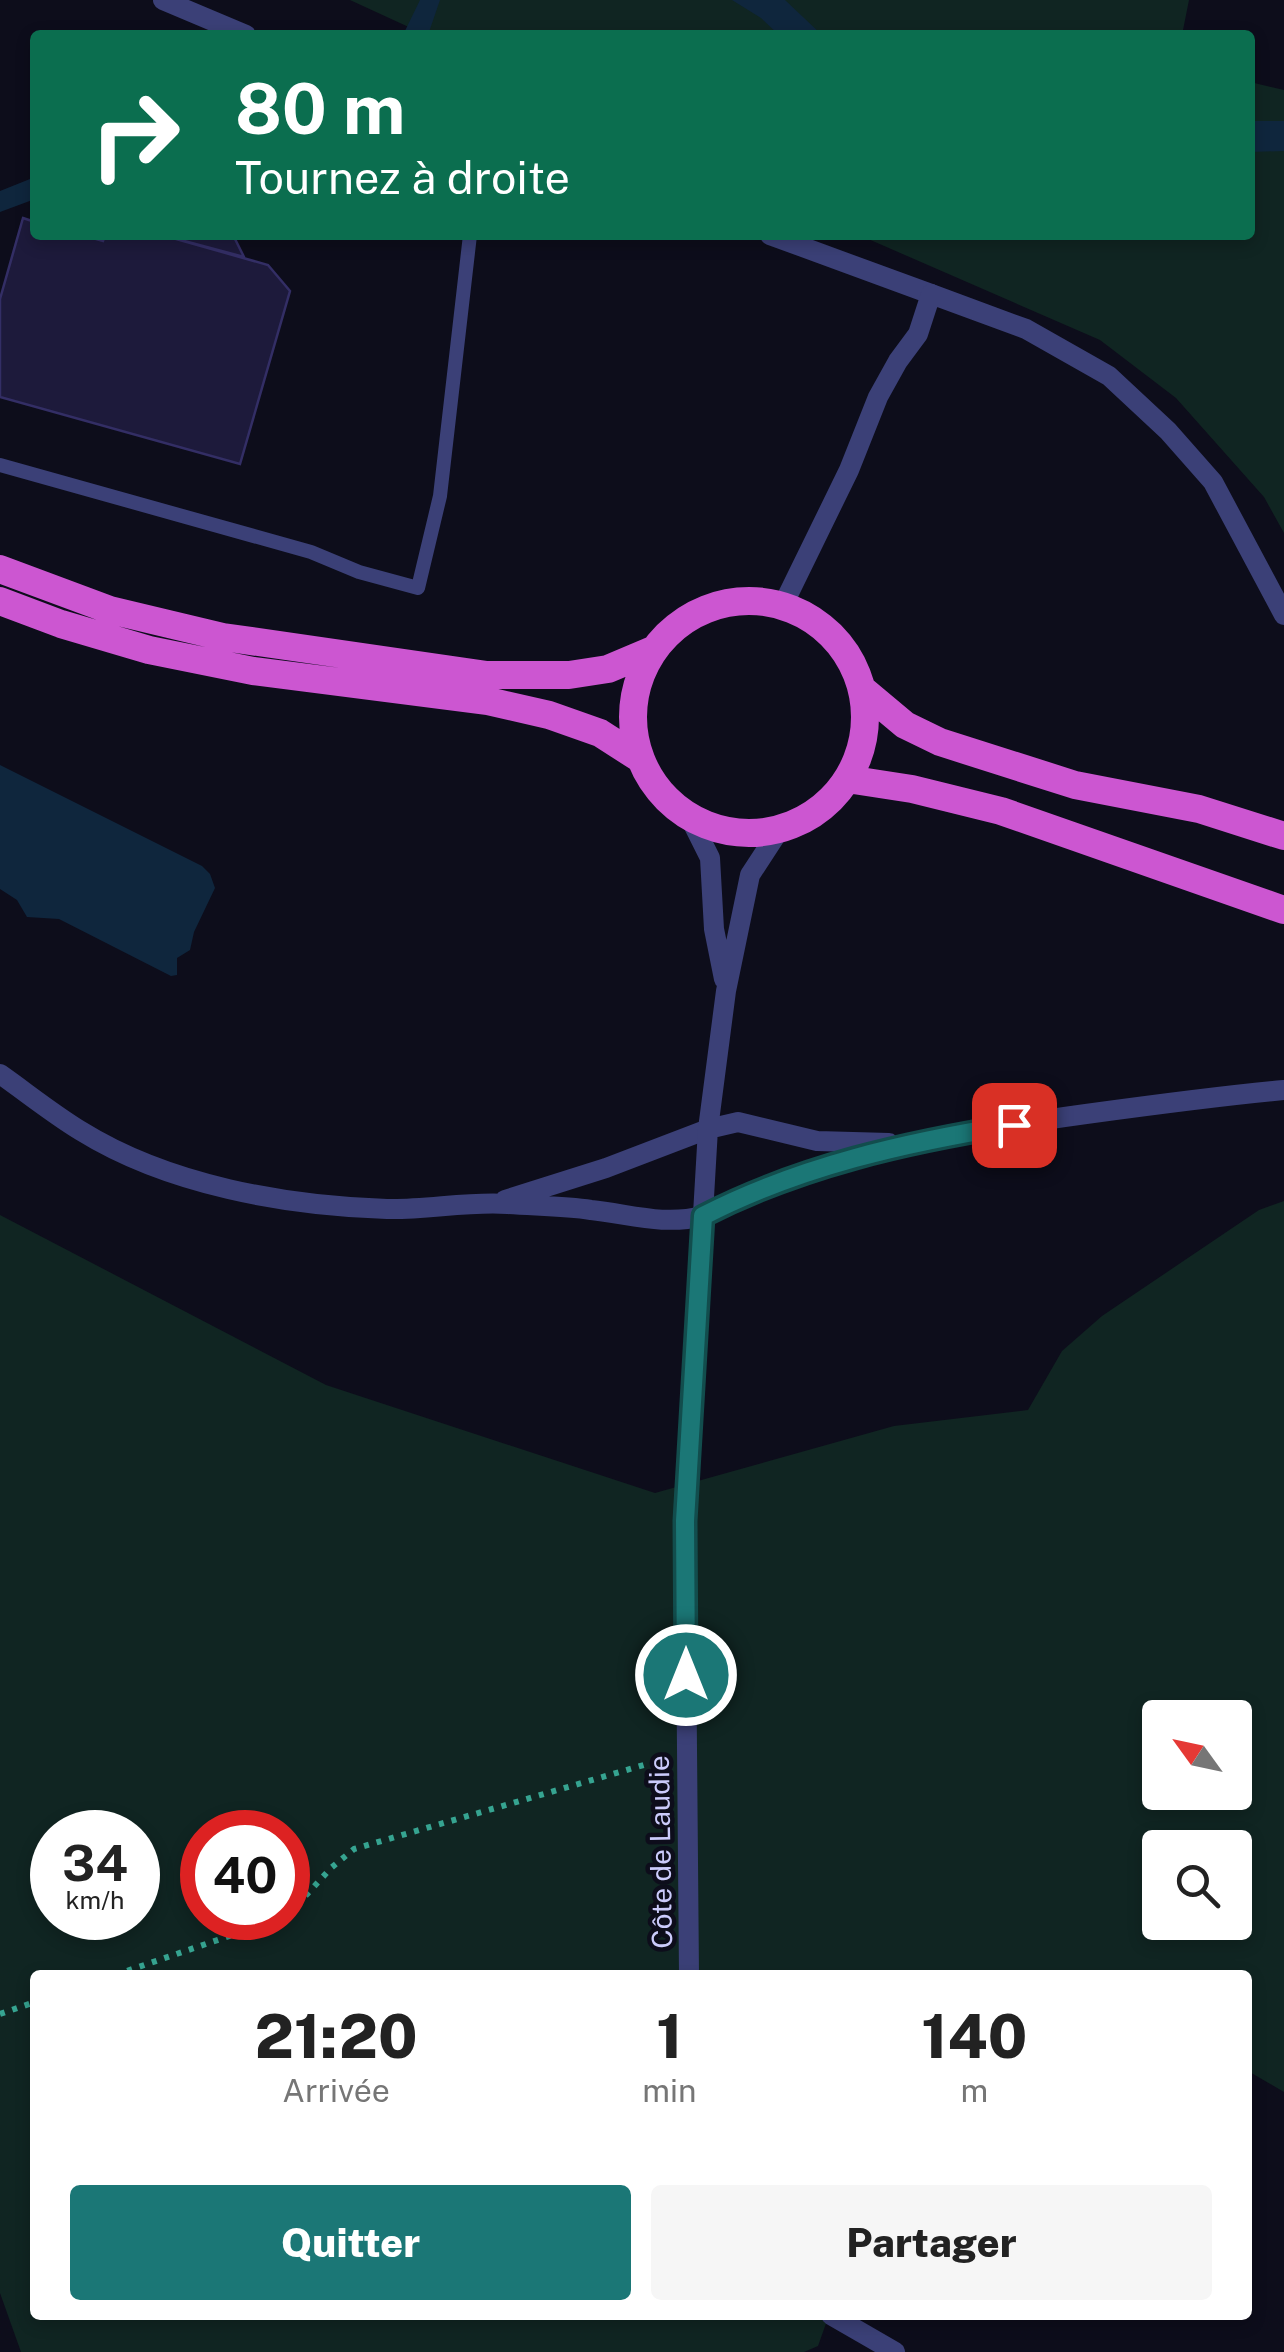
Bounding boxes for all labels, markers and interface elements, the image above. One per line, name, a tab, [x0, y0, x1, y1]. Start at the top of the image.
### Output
text: 80 m	[235, 67, 405, 150]
icon: right	[70, 70, 200, 200]
text: Tournez à droite	[235, 151, 570, 204]
pin	[972, 1083, 1057, 1168]
icon: arrive	[987, 1098, 1042, 1153]
position arrow	[634, 1623, 738, 1727]
north arrow	[1142, 1700, 1252, 1810]
map controls	[1142, 1700, 1252, 1940]
street label: Côte de Laudie	[642, 1755, 678, 1949]
speed limit sign: 40	[180, 1810, 310, 1940]
button: search	[1142, 1830, 1252, 1940]
text: 34	[62, 1833, 128, 1892]
text: km/h	[66, 1885, 124, 1915]
text: 21:20	[255, 2001, 417, 2072]
text: 1	[656, 2001, 683, 2072]
text: 140	[921, 2001, 1027, 2072]
text: Arrivée	[282, 2072, 390, 2109]
text: min	[642, 2072, 697, 2109]
text: m	[960, 2072, 988, 2109]
button: Quitter	[70, 2185, 631, 2300]
button: Partager	[651, 2185, 1212, 2300]

